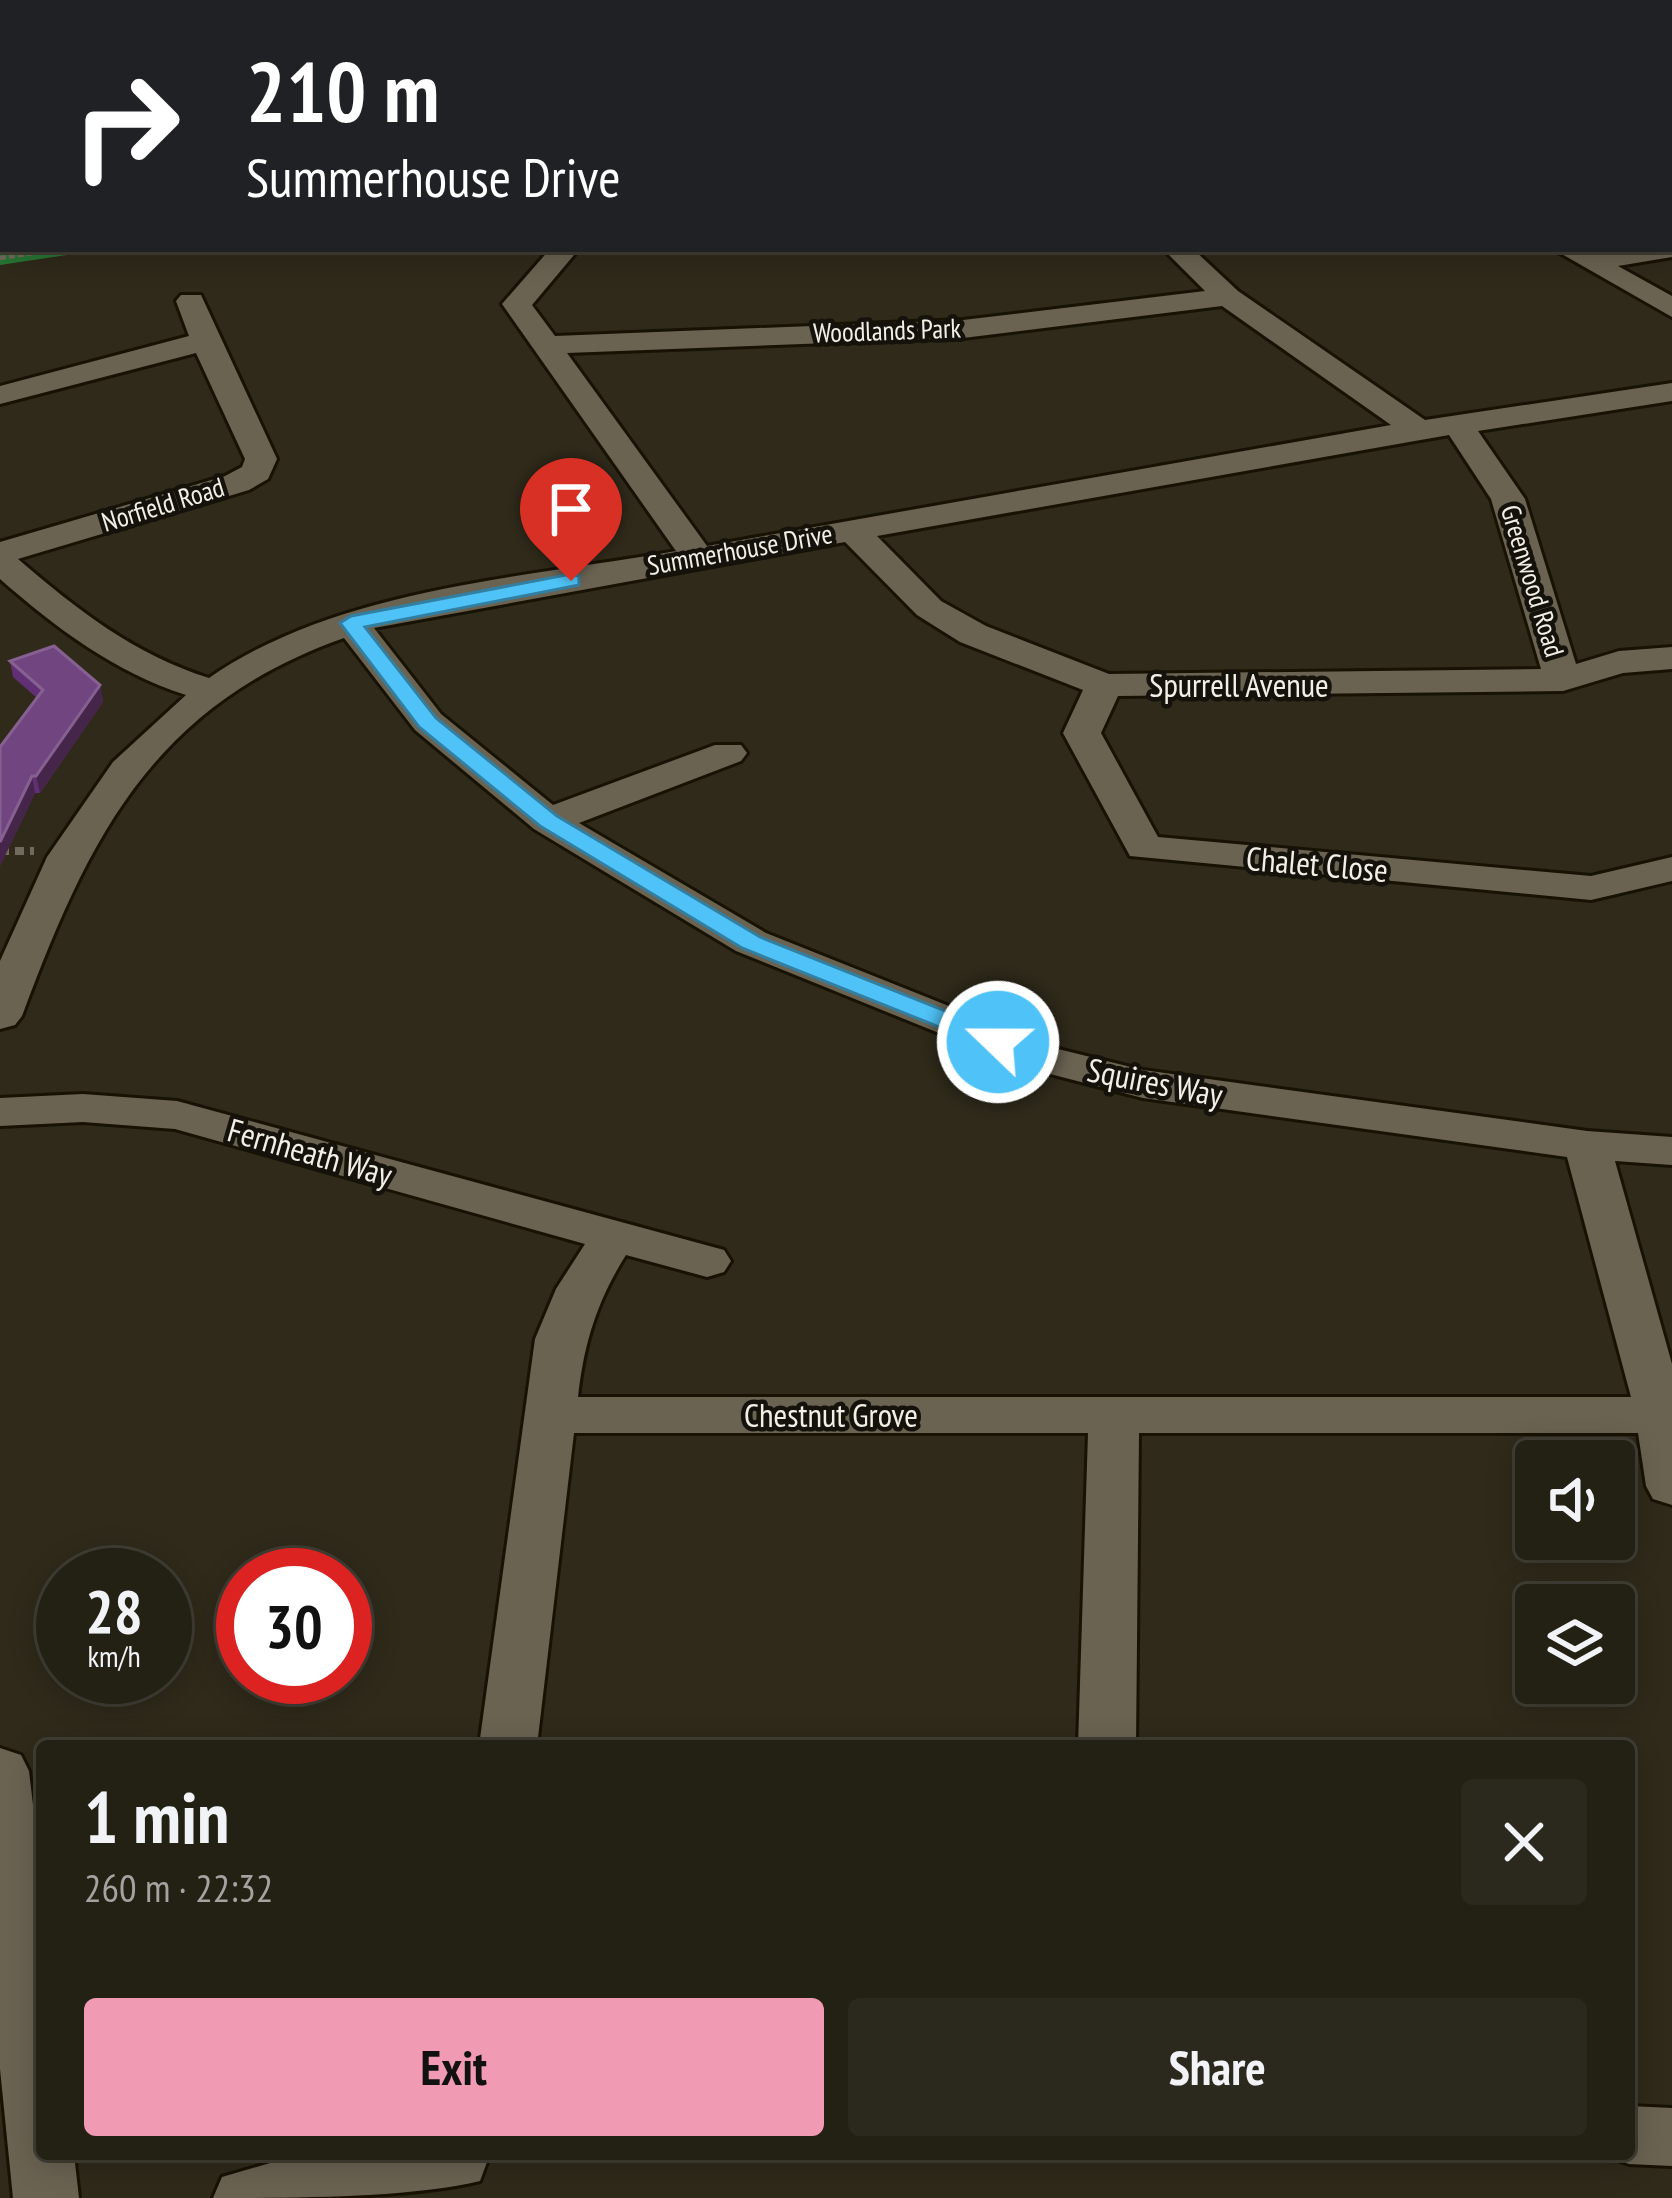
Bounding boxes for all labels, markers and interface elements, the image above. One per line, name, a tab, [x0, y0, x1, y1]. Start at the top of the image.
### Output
text: 210 m	[246, 36, 439, 145]
icon: right	[48, 48, 204, 204]
text: Summerhouse Drive	[246, 142, 621, 212]
street label: Woodlands Park	[813, 310, 962, 350]
pin	[520, 458, 622, 581]
street label: Norfield Road	[97, 469, 228, 539]
icon: arrive	[538, 476, 604, 542]
street label: Greenwood Road	[1494, 501, 1572, 661]
street label: Summerhouse Drive	[645, 516, 835, 582]
street label: Spurrell Avenue	[1149, 663, 1329, 706]
street label: Chalet Close	[1244, 836, 1390, 891]
position arrow	[935, 979, 1061, 1105]
street label: Squires Way	[1084, 1047, 1227, 1116]
street label: Fernheath Way	[223, 1108, 398, 1196]
street label: Chestnut Grove	[744, 1393, 918, 1436]
map controls	[1515, 1440, 1635, 1704]
button: sound	[1515, 1440, 1635, 1560]
speed limit sign: 30	[216, 1548, 372, 1704]
text: 28	[85, 1572, 143, 1650]
button: layers	[1515, 1584, 1635, 1704]
text: km/h	[87, 1636, 141, 1675]
text: 1 min	[84, 1770, 229, 1863]
button: close	[1461, 1779, 1587, 1905]
text: 260 m · 22:32	[84, 1862, 273, 1913]
button: Exit	[84, 1998, 824, 2136]
button: Share	[848, 1998, 1587, 2136]

